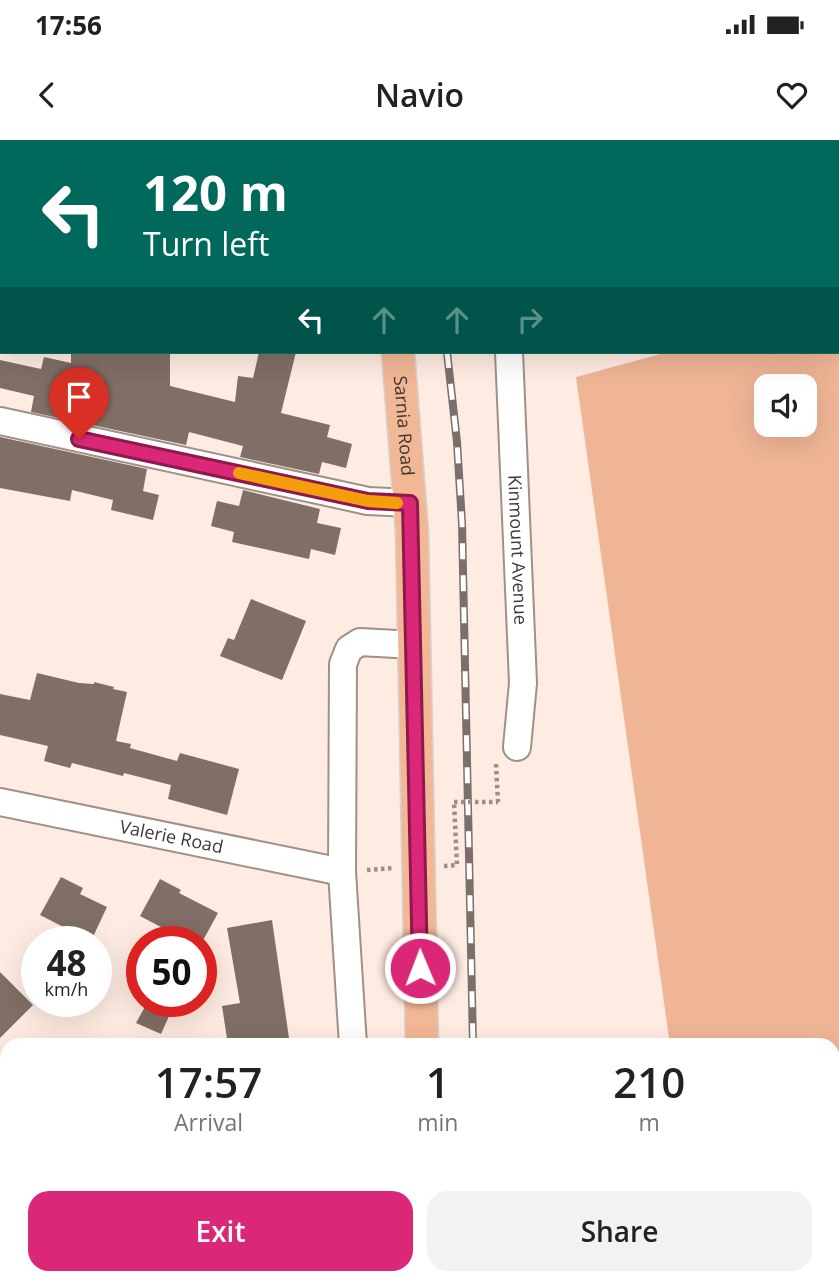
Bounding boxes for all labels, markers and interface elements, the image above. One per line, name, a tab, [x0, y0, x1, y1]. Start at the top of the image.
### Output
text: 17:56	[35, 7, 102, 43]
text: Navio	[375, 73, 464, 116]
icon: back	[28, 76, 66, 114]
icon: heart	[773, 76, 811, 114]
text: 120 m	[143, 159, 288, 225]
icon: left	[28, 168, 119, 259]
text: Turn left	[143, 222, 269, 265]
icon: left	[292, 301, 330, 339]
icon: ahead	[365, 301, 403, 339]
icon: ahead	[438, 301, 476, 339]
icon: right	[511, 301, 549, 339]
pin	[49, 367, 109, 439]
map controls	[754, 374, 817, 437]
button: sound	[754, 374, 817, 437]
street label: Sarnia Road	[389, 375, 421, 477]
icon: arrive	[60, 378, 98, 416]
street label: Kinmount Avenue	[503, 474, 534, 625]
street label: Valerie Road	[118, 814, 226, 858]
speed limit sign: 50	[126, 926, 217, 1017]
position arrow	[383, 931, 457, 1005]
text: 48	[46, 939, 87, 986]
text: km/h	[45, 977, 88, 1001]
text: 17:57	[155, 1053, 262, 1110]
text: 1	[426, 1053, 450, 1110]
text: 210	[613, 1053, 685, 1110]
text: Arrival	[174, 1106, 243, 1138]
text: min	[417, 1106, 458, 1138]
text: m	[639, 1106, 660, 1138]
button: Exit	[28, 1191, 413, 1271]
button: Share	[427, 1191, 812, 1271]

